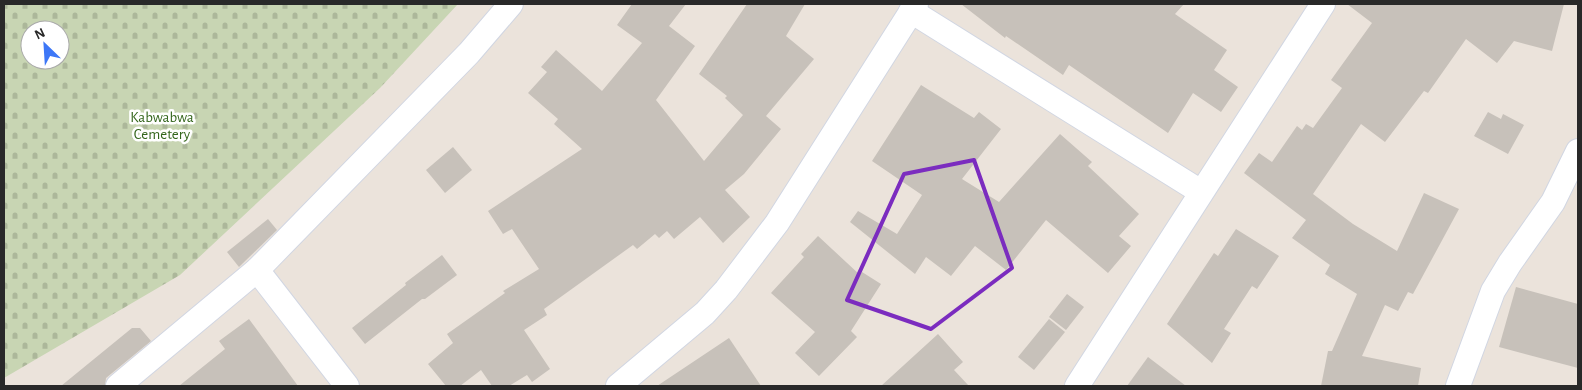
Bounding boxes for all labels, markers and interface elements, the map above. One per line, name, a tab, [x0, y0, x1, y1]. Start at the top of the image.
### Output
north arrow	[20, 20, 70, 70]
text: N	[33, 26, 47, 43]
park label: Kabwabwa Cemetery	[130, 110, 194, 142]

